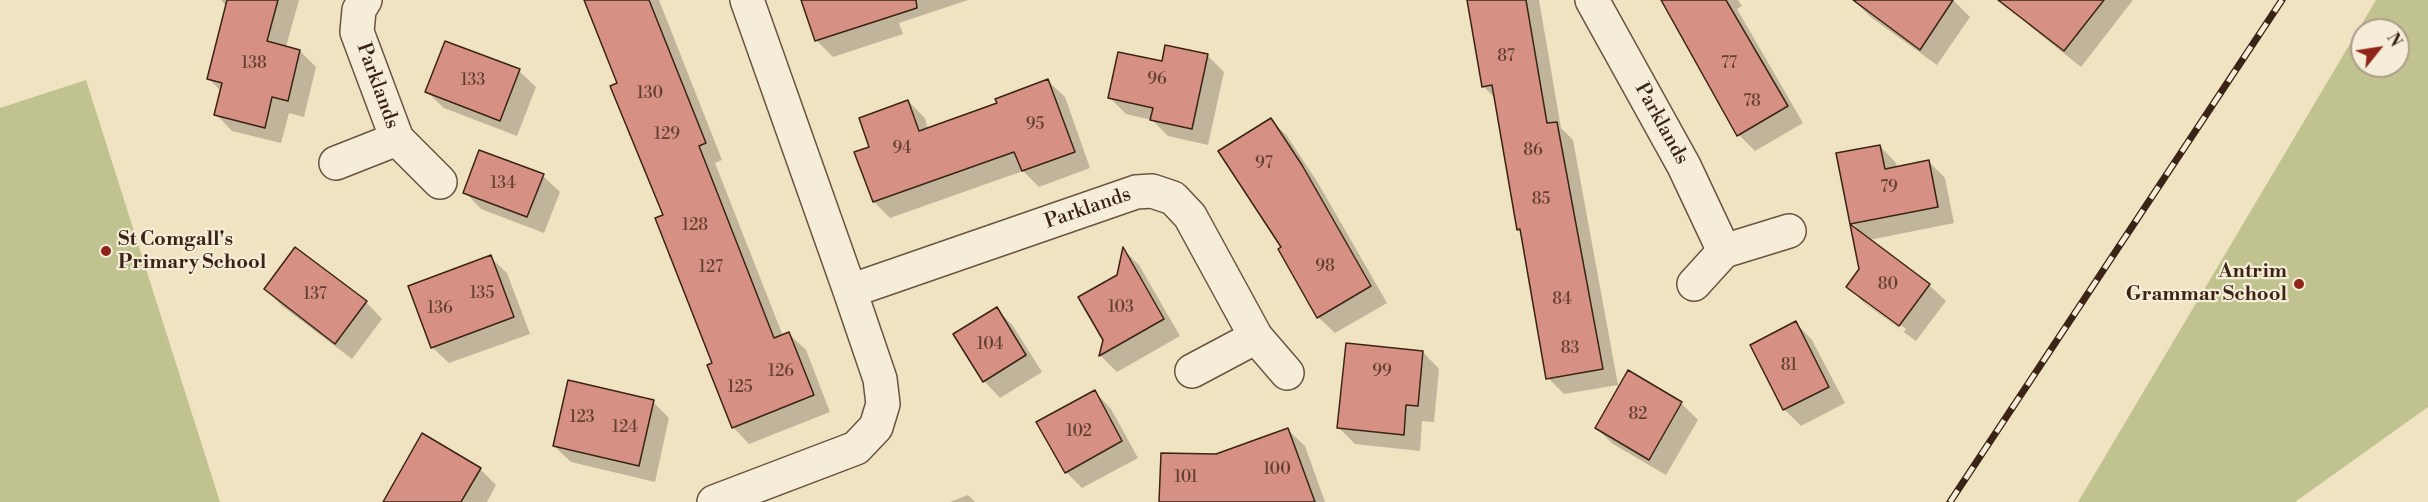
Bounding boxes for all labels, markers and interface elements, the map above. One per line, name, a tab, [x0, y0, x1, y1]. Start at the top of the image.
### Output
north arrow	[2350, 18, 2410, 78]
text: N	[2382, 30, 2406, 50]
street label: Parklands	[350, 40, 404, 132]
house number: 87	[1497, 47, 1515, 67]
house number: 138	[241, 54, 267, 74]
house number: 77	[1721, 54, 1737, 74]
house number: 96	[1147, 70, 1167, 90]
house number: 133	[461, 71, 485, 91]
street label: Parklands	[1629, 79, 1693, 169]
house number: 130	[637, 84, 663, 104]
house number: 78	[1743, 92, 1761, 112]
house number: 95	[1026, 115, 1044, 135]
house number: 129	[654, 125, 680, 145]
house number: 94	[892, 139, 912, 159]
house number: 86	[1523, 141, 1543, 161]
house number: 97	[1255, 154, 1273, 174]
house number: 134	[490, 174, 516, 194]
house number: 79	[1880, 178, 1898, 198]
street label: Parklands	[1042, 183, 1134, 235]
house number: 85	[1532, 190, 1550, 210]
house number: 128	[682, 216, 708, 236]
place label: St Comgall's Primary School	[118, 228, 266, 275]
marker: St Comgall's Primary School	[99, 244, 113, 258]
house number: 98	[1315, 257, 1335, 277]
house number: 127	[699, 258, 723, 278]
place label: Antrim Grammar School	[2126, 260, 2287, 307]
house number: 80	[1878, 275, 1898, 295]
marker: Antrim Grammar School	[2292, 277, 2306, 291]
house number: 135	[470, 284, 494, 304]
house number: 137	[303, 285, 327, 305]
house number: 84	[1552, 290, 1572, 310]
house number: 103	[1108, 298, 1134, 318]
house number: 136	[427, 299, 453, 319]
house number: 104	[977, 335, 1003, 355]
house number: 83	[1561, 339, 1579, 359]
house number: 81	[1781, 356, 1797, 376]
house number: 126	[768, 362, 794, 382]
house number: 99	[1372, 362, 1392, 382]
house number: 125	[727, 378, 753, 398]
house number: 82	[1629, 405, 1647, 425]
house number: 123	[569, 408, 595, 428]
house number: 124	[612, 418, 638, 438]
house number: 102	[1066, 422, 1092, 442]
house number: 100	[1263, 460, 1291, 480]
house number: 101	[1174, 468, 1198, 488]

